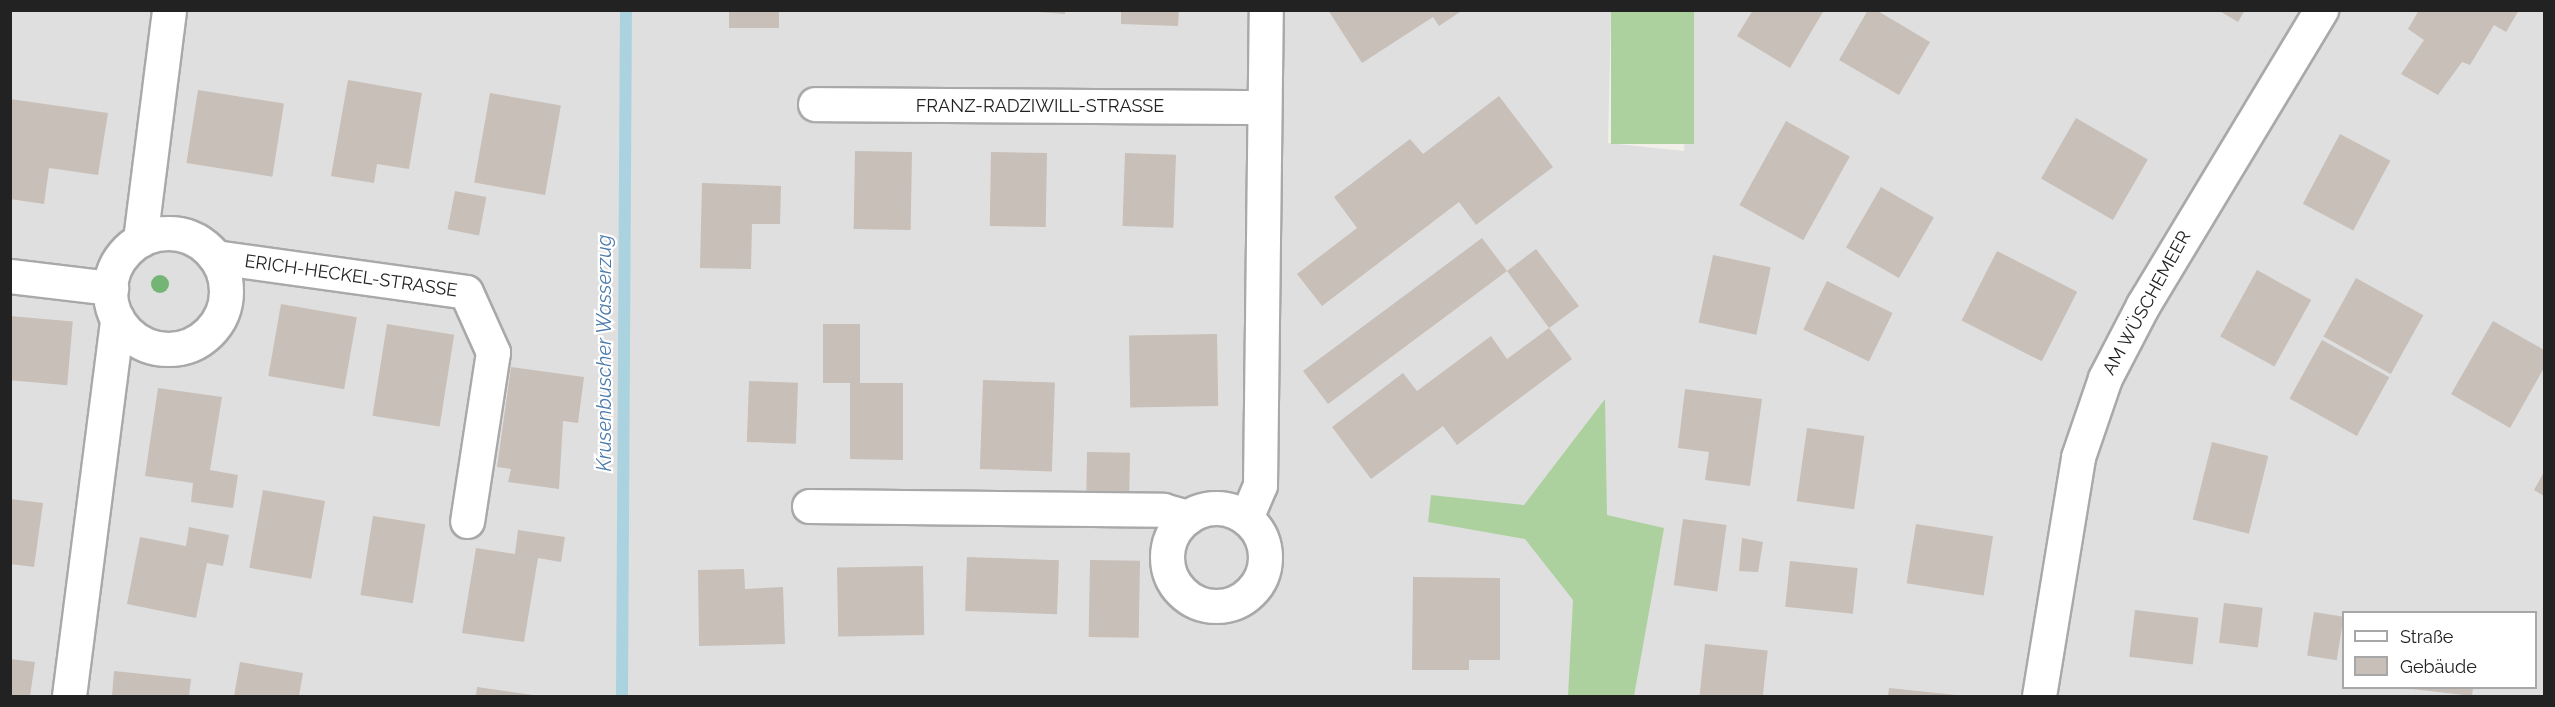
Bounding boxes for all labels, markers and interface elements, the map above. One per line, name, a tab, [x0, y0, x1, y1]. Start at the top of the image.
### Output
street label: FRANZ-RADZIWILL-STRASSE	[916, 95, 1164, 117]
street label: AM WÜSCHEMEER	[2098, 227, 2196, 379]
water label: Krusenbuscher Wasserzug	[592, 234, 616, 472]
street label: ERICH-HECKEL-STRASSE	[243, 250, 459, 302]
legend	[2342, 611, 2537, 689]
text: Straße	[2400, 626, 2453, 647]
text: Gebäude	[2400, 656, 2477, 677]

